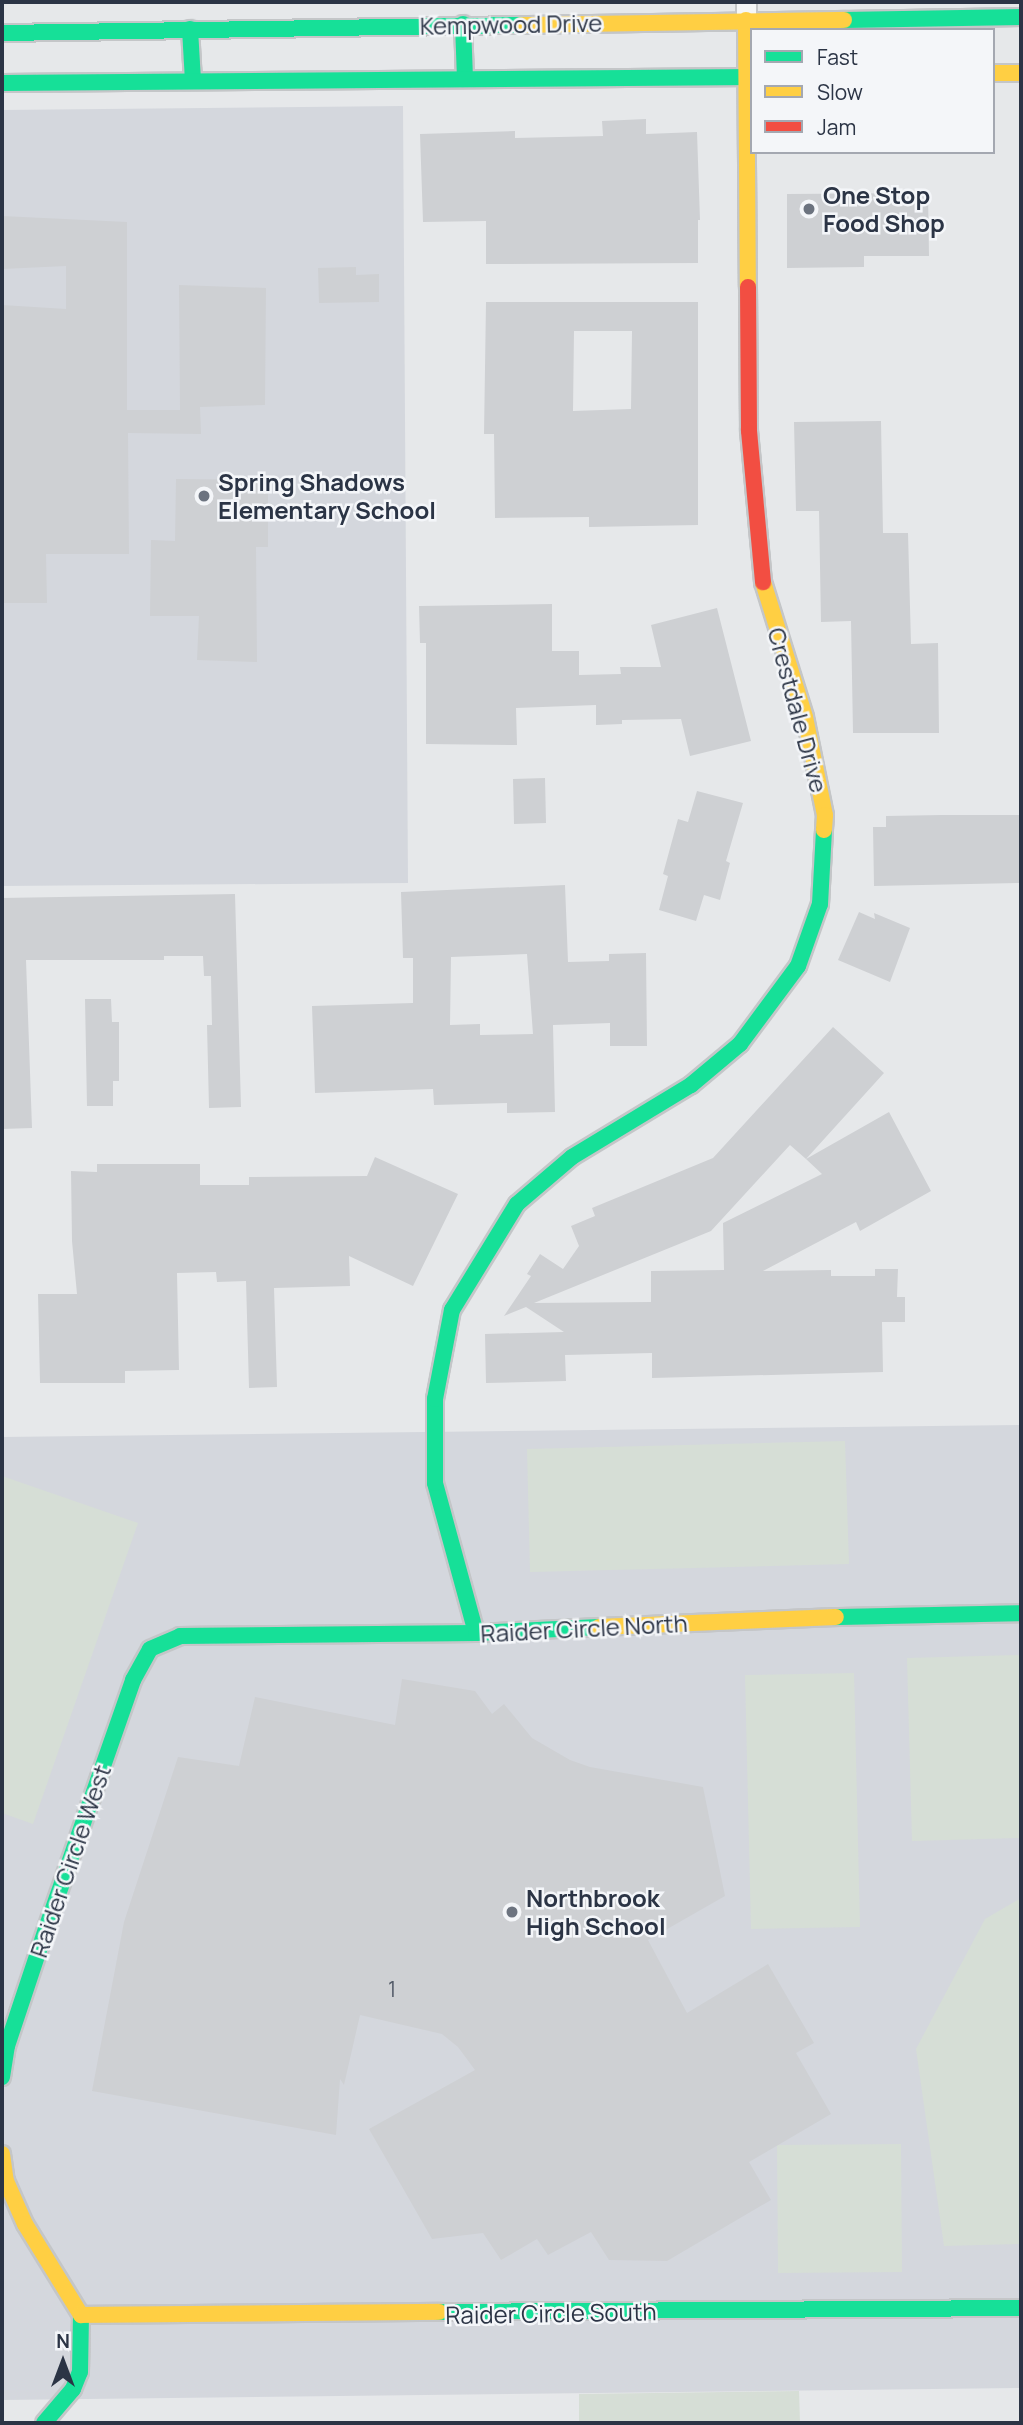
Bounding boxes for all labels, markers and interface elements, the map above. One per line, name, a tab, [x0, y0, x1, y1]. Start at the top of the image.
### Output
street label: Kempwood Drive	[420, 8, 602, 40]
legend	[750, 28, 995, 154]
text: Fast	[817, 43, 858, 71]
text: Slow	[817, 78, 863, 106]
text: Jam	[817, 113, 856, 141]
place label: One Stop Food Shop	[823, 181, 945, 237]
marker: One Stop Food Shop	[801, 201, 817, 217]
place label: Spring Shadows Elementary School	[218, 468, 436, 524]
marker: Spring Shadows Elementary School	[196, 488, 212, 504]
street label: Crestdale Drive	[762, 624, 834, 796]
street label: Raider Circle North	[480, 1608, 688, 1648]
street label: Raider Circle West	[24, 1761, 116, 1961]
place label: Northbrook High School	[526, 1884, 666, 1940]
marker: Northbrook High School	[504, 1904, 520, 1920]
house number: 1	[388, 1976, 396, 2002]
street label: Raider Circle South	[445, 2297, 657, 2329]
north arrow	[28, 2327, 98, 2397]
text: N	[56, 2328, 70, 2354]

